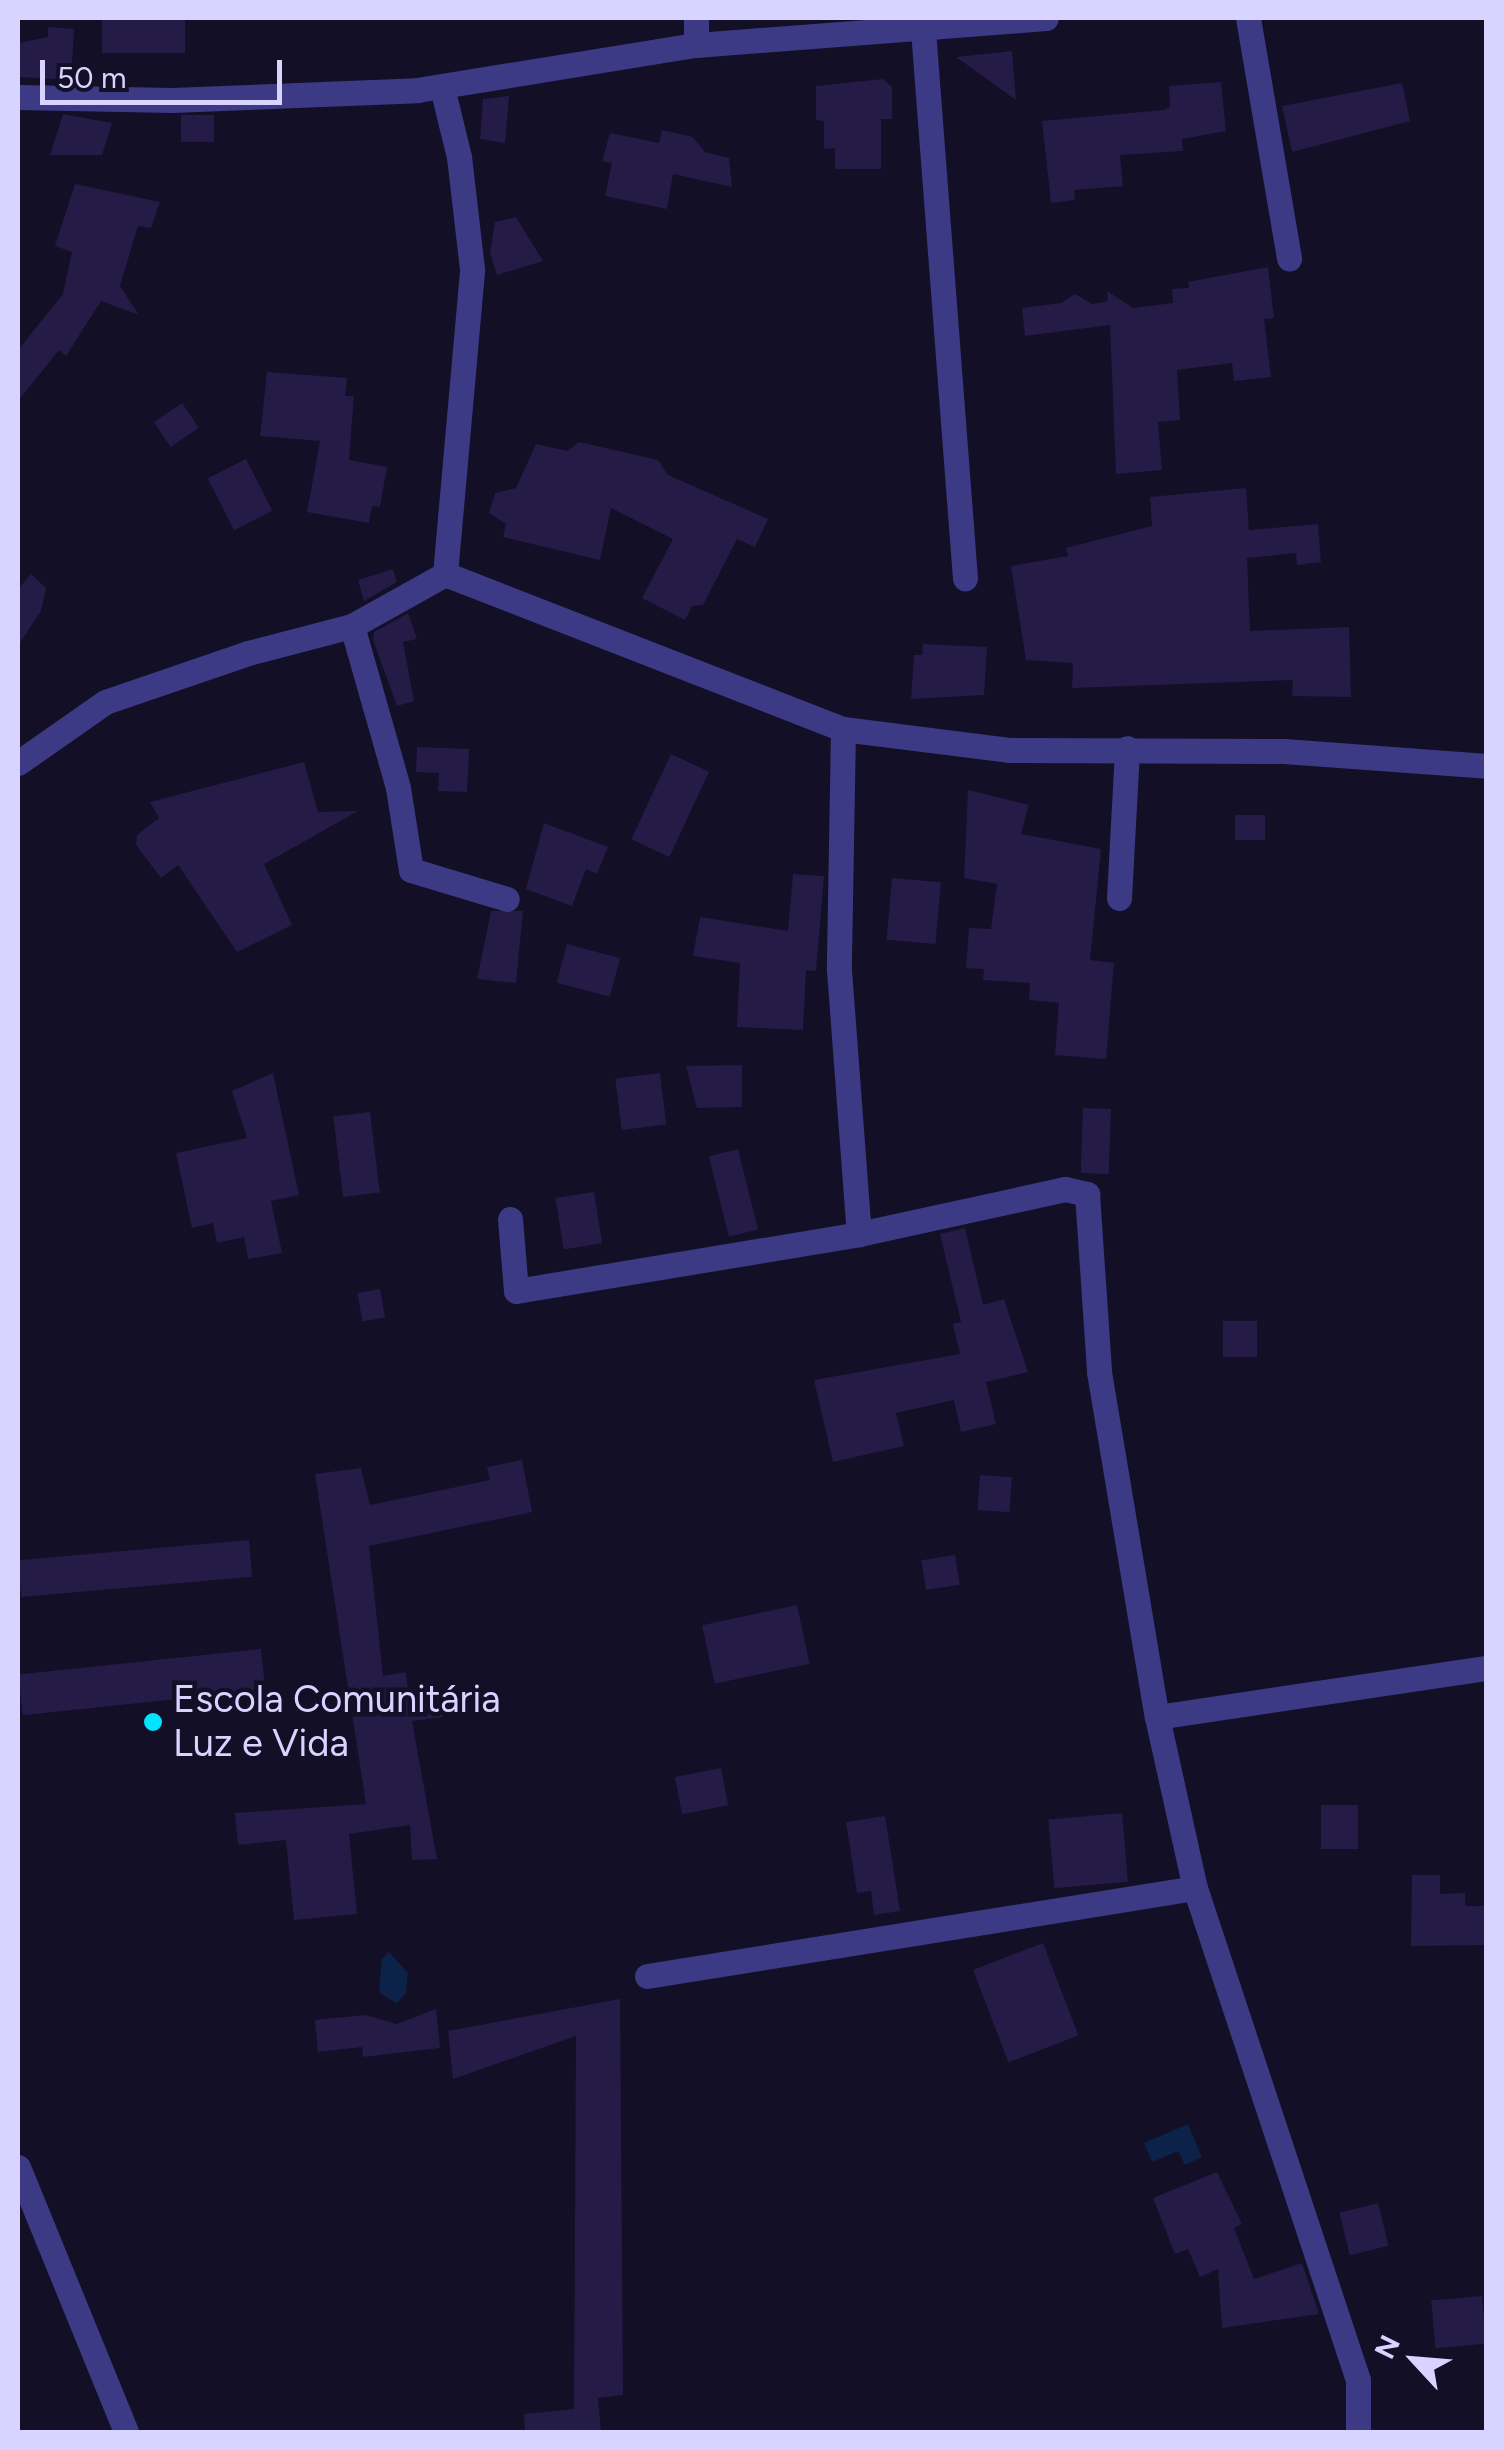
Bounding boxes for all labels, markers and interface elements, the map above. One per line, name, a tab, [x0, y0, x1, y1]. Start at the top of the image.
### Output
scale bar	[45, 40, 288, 102]
text: 50 m	[57, 59, 126, 96]
place label: Escola Comunitária Luz e Vida	[173, 1677, 501, 1766]
marker: Escola Comunitária Luz e Vida	[142, 1711, 164, 1733]
north arrow	[1364, 2310, 1464, 2410]
text: N	[1367, 2330, 1407, 2364]

